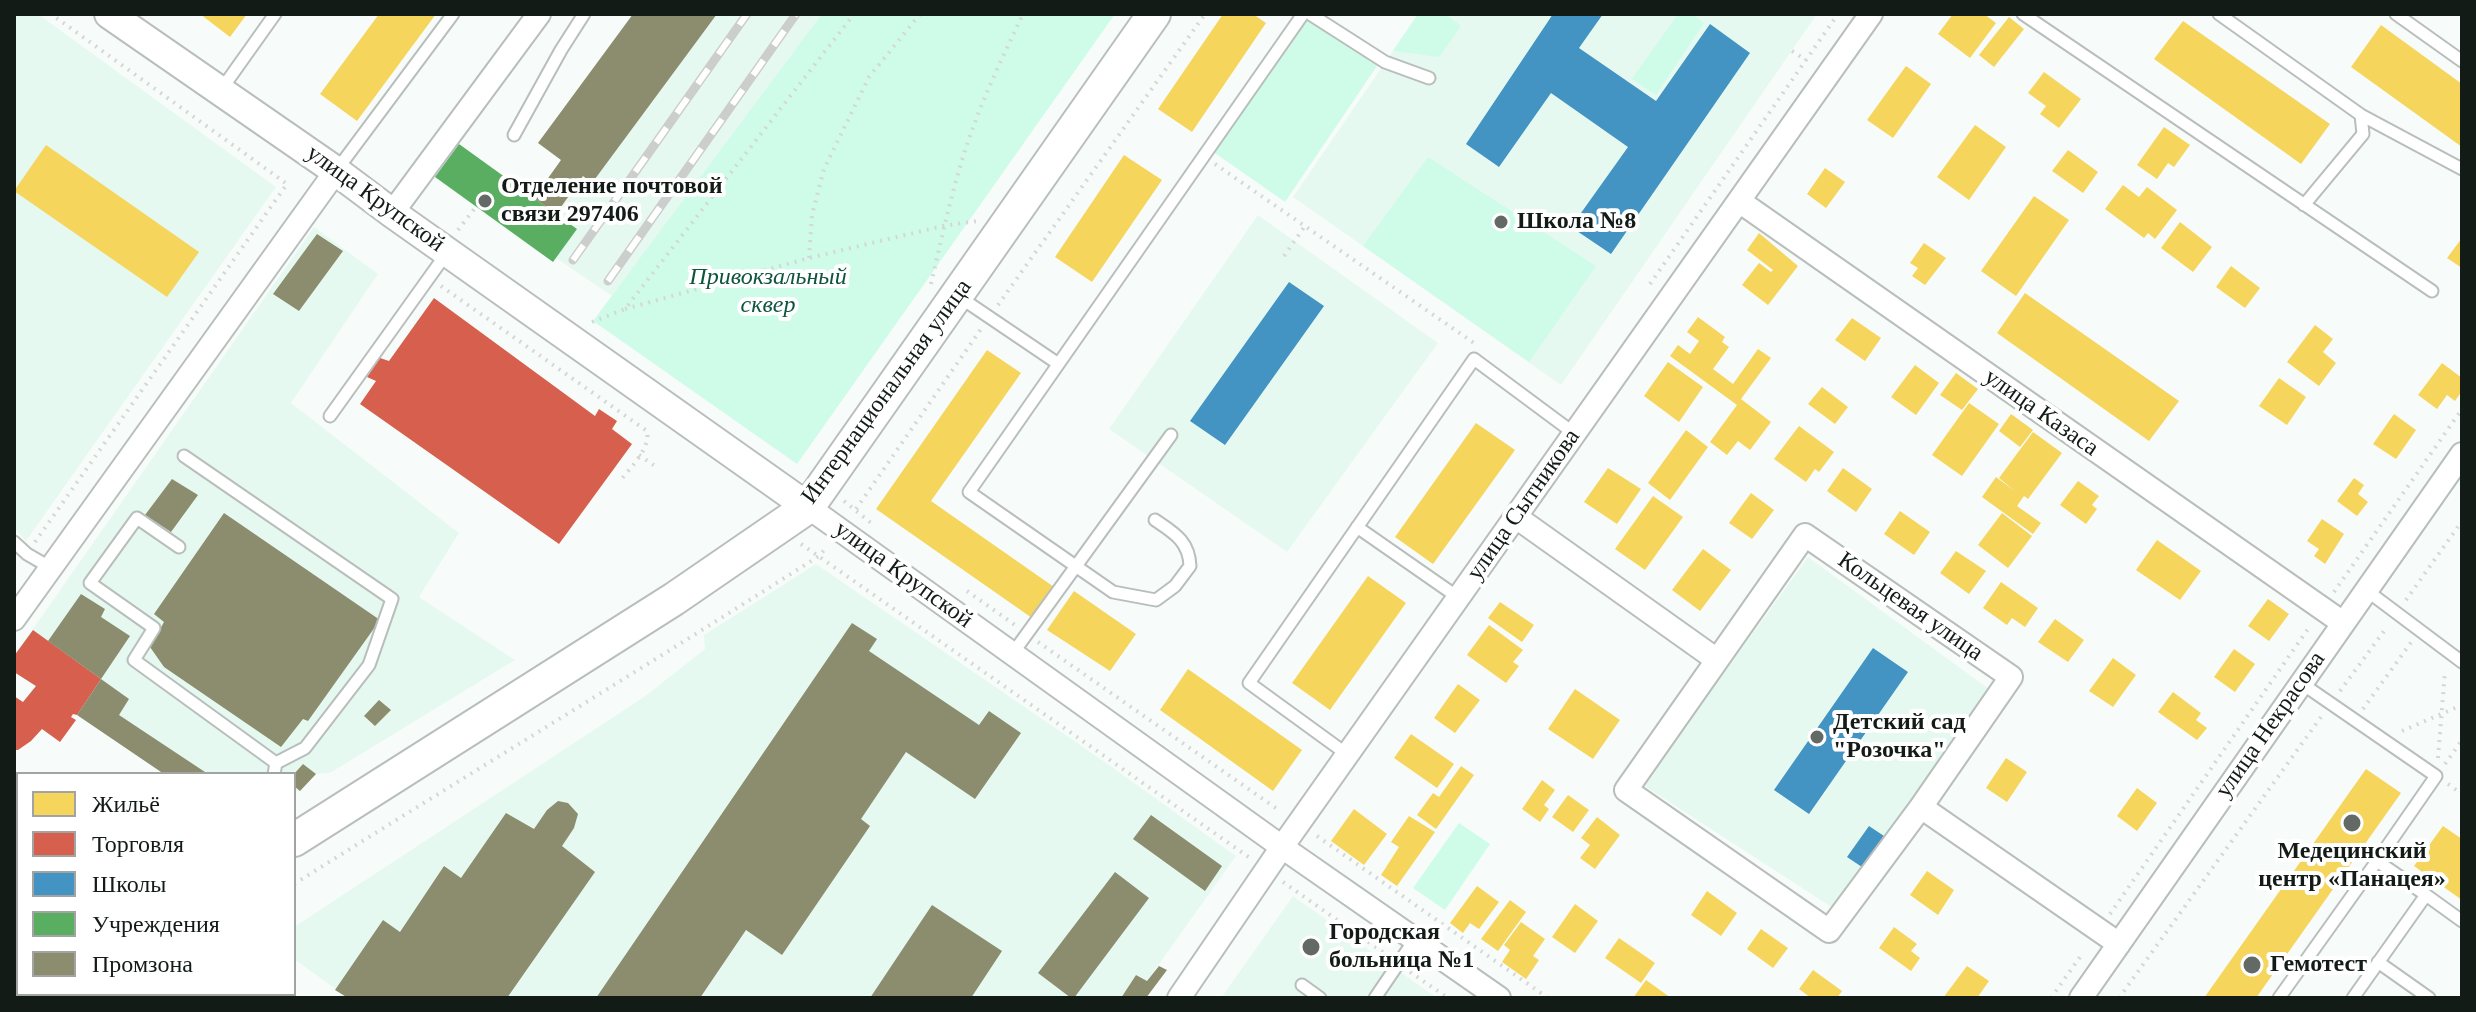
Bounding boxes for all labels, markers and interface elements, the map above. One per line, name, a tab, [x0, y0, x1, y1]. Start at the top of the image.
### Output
street label: улица Крупской	[300, 139, 450, 259]
place label: Отделение почтовой связи 297406	[501, 173, 723, 229]
marker: Отделение почтовой связи 297406	[476, 192, 494, 210]
place label: Школа №8	[1517, 208, 1636, 236]
marker: Школа №8	[1492, 213, 1510, 231]
park label: Привокзальный сквер	[689, 264, 847, 320]
street label: Интернациональная улица	[796, 274, 978, 510]
street label: улица Казаса	[1978, 363, 2104, 463]
street label: улица Сытникова	[1461, 424, 1587, 586]
street label: улица Крупской	[828, 515, 978, 635]
street label: Кольцевая улица	[1832, 546, 1988, 668]
street label: улица Некрасова	[2210, 646, 2332, 804]
place label: Детский сад "Розочка"	[1833, 709, 1966, 765]
marker: Детский сад "Розочка"	[1808, 728, 1826, 746]
legend	[16, 772, 296, 996]
text: Жильё	[92, 791, 160, 817]
marker: Медецинский центр «Панацея»	[2341, 812, 2363, 834]
text: Торговля	[92, 831, 184, 857]
place label: Медецинский центр «Панацея»	[2258, 838, 2446, 894]
text: Школы	[92, 871, 166, 897]
text: Учреждения	[92, 911, 220, 937]
place label: Городская больница №1	[1329, 919, 1474, 975]
marker: Городская больница №1	[1300, 936, 1322, 958]
text: Промзона	[92, 951, 193, 977]
place label: Гемотест	[2270, 951, 2367, 979]
marker: Гемотест	[2241, 954, 2263, 976]

